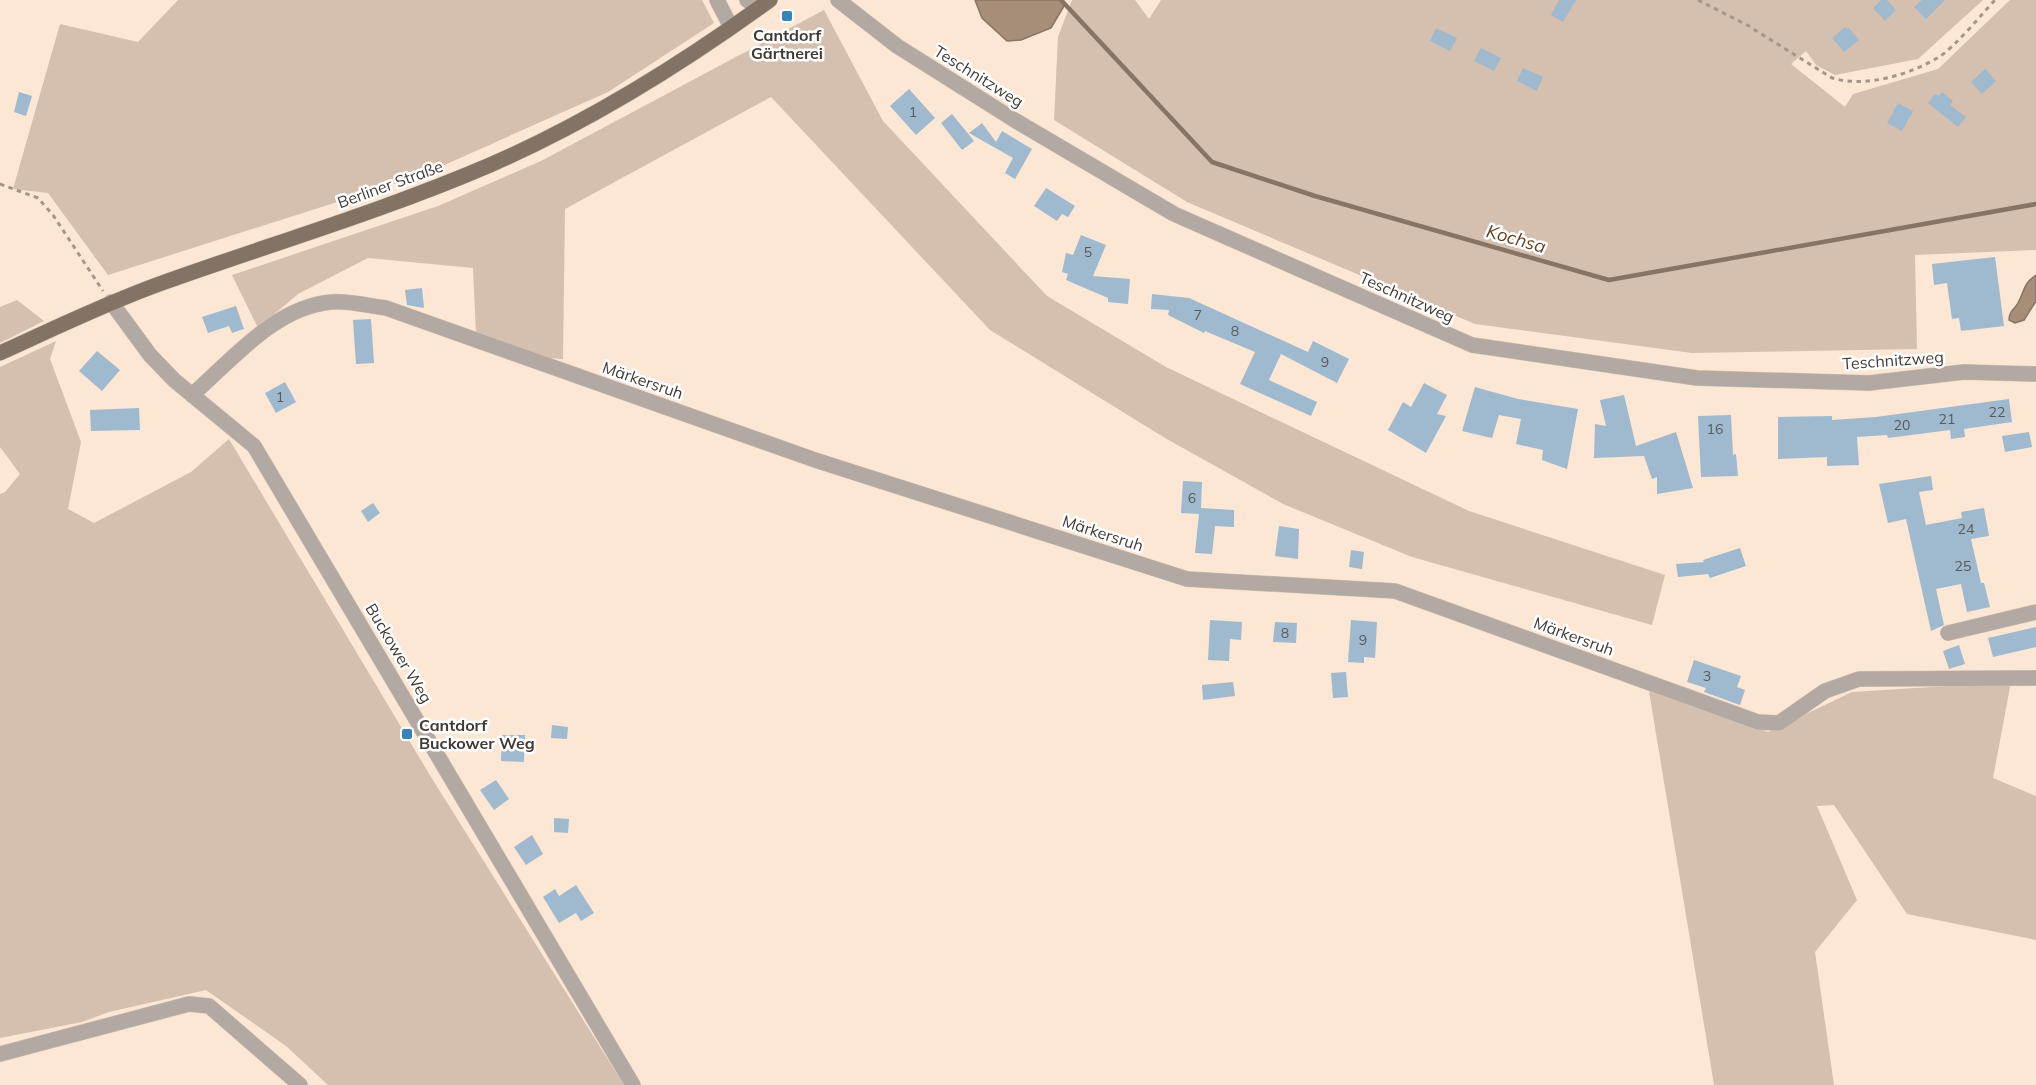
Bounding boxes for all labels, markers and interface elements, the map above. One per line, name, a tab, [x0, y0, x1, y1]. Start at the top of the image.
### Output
marker: Cantdorf Gärtnerei	[780, 9, 794, 23]
place label: Cantdorf Gärtnerei	[751, 25, 823, 63]
street label: Teschnitzweg	[931, 41, 1027, 111]
house number: 1	[909, 103, 917, 121]
street label: Berliner Straße	[335, 156, 445, 212]
water label: Kochsa	[1484, 219, 1549, 258]
house number: 5	[1084, 243, 1092, 261]
street label: Teschnitzweg	[1357, 267, 1457, 327]
house number: 7	[1194, 306, 1202, 324]
house number: 8	[1231, 322, 1239, 340]
street label: Teschnitzweg	[1842, 346, 1944, 374]
house number: 9	[1321, 353, 1329, 371]
street label: Märkersruh	[600, 357, 686, 403]
house number: 1	[276, 388, 284, 406]
house number: 22	[1989, 403, 2005, 421]
house number: 21	[1939, 410, 1955, 428]
house number: 20	[1894, 416, 1910, 434]
house number: 16	[1707, 420, 1723, 438]
house number: 6	[1188, 489, 1196, 507]
street label: Märkersruh	[1060, 511, 1146, 555]
house number: 24	[1958, 520, 1975, 538]
house number: 25	[1955, 557, 1971, 575]
street label: Buckower Weg	[361, 600, 437, 706]
street label: Märkersruh	[1531, 612, 1617, 660]
house number: 8	[1281, 624, 1289, 642]
house number: 9	[1359, 631, 1367, 649]
house number: 3	[1703, 667, 1711, 685]
place label: Cantdorf Buckower Weg	[419, 715, 535, 753]
marker: Cantdorf Buckower Weg	[400, 727, 414, 741]

